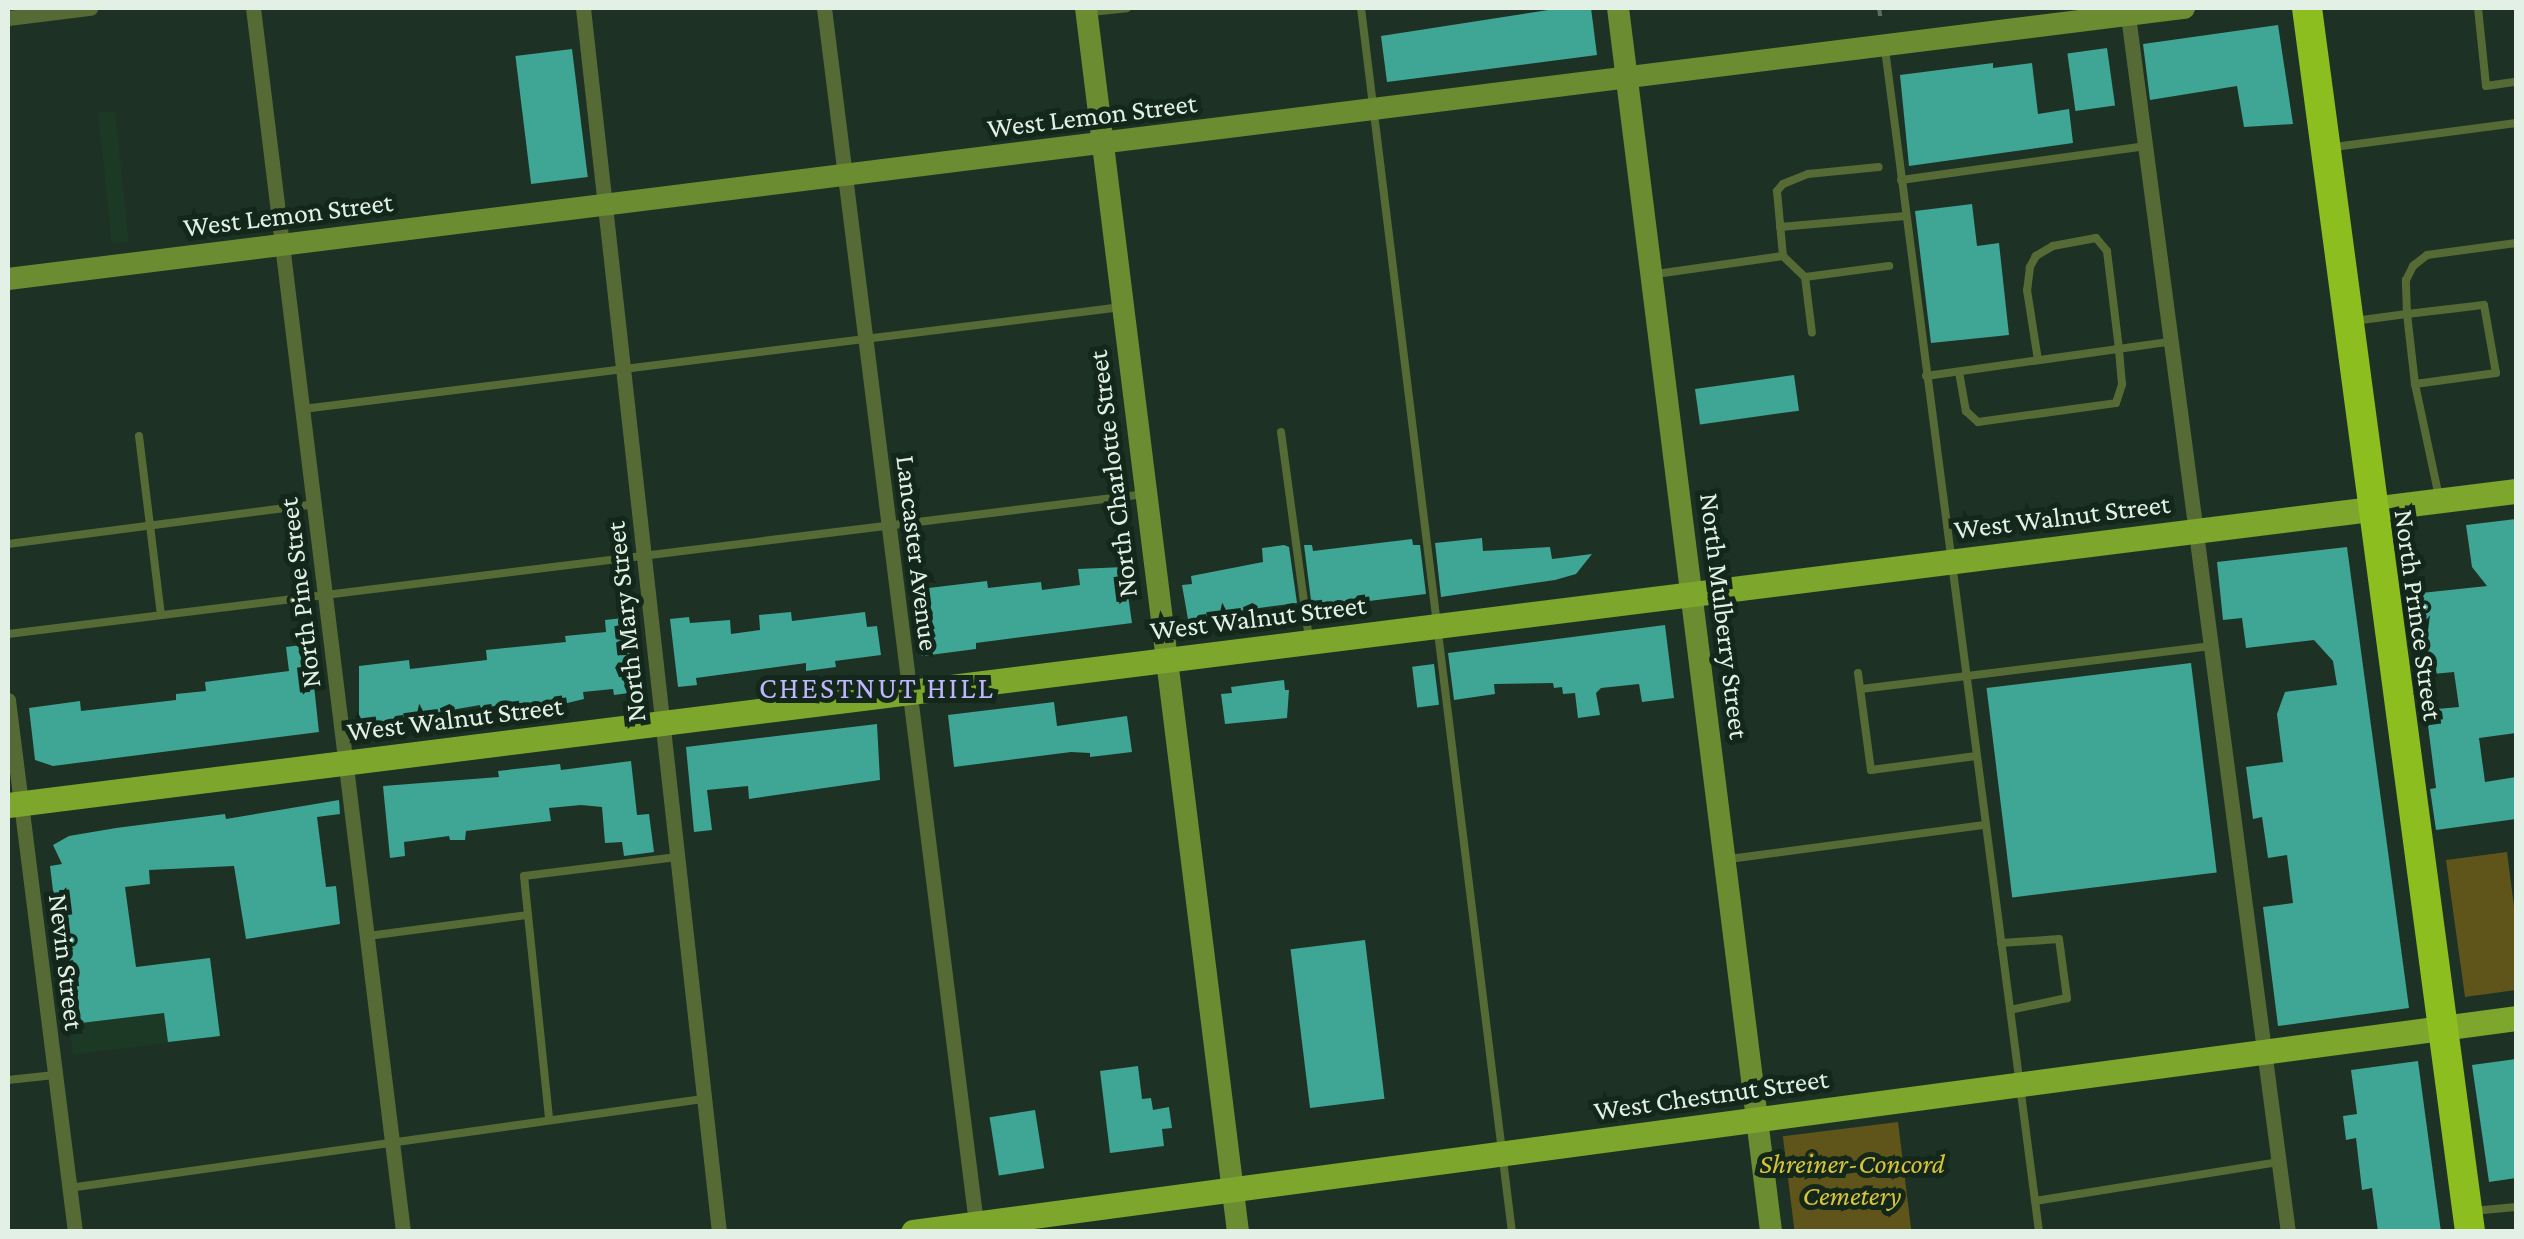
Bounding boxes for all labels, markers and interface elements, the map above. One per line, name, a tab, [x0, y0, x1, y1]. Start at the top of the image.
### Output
street label: West Lemon Street	[985, 86, 1199, 146]
street label: West Lemon Street	[181, 185, 395, 245]
street label: North Charlotte Street	[1081, 349, 1145, 599]
street label: Lancaster Avenue	[888, 453, 946, 653]
street label: West Walnut Street	[1952, 487, 2172, 547]
street label: North Mulberry Street	[1692, 491, 1756, 741]
street label: North Pine Street	[272, 496, 328, 690]
street label: North Prince Street	[2387, 507, 2449, 723]
street label: North Mary Street	[599, 520, 653, 724]
street label: West Walnut Street	[1148, 588, 1368, 648]
district label: CHESTNUT HILL	[759, 670, 995, 706]
street label: West Walnut Street	[345, 689, 565, 749]
street label: Nevin Street	[41, 892, 91, 1032]
street label: West Chestnut Street	[1592, 1062, 1830, 1128]
park label: Shreiner-Concord Cemetery	[1759, 1147, 1945, 1213]

